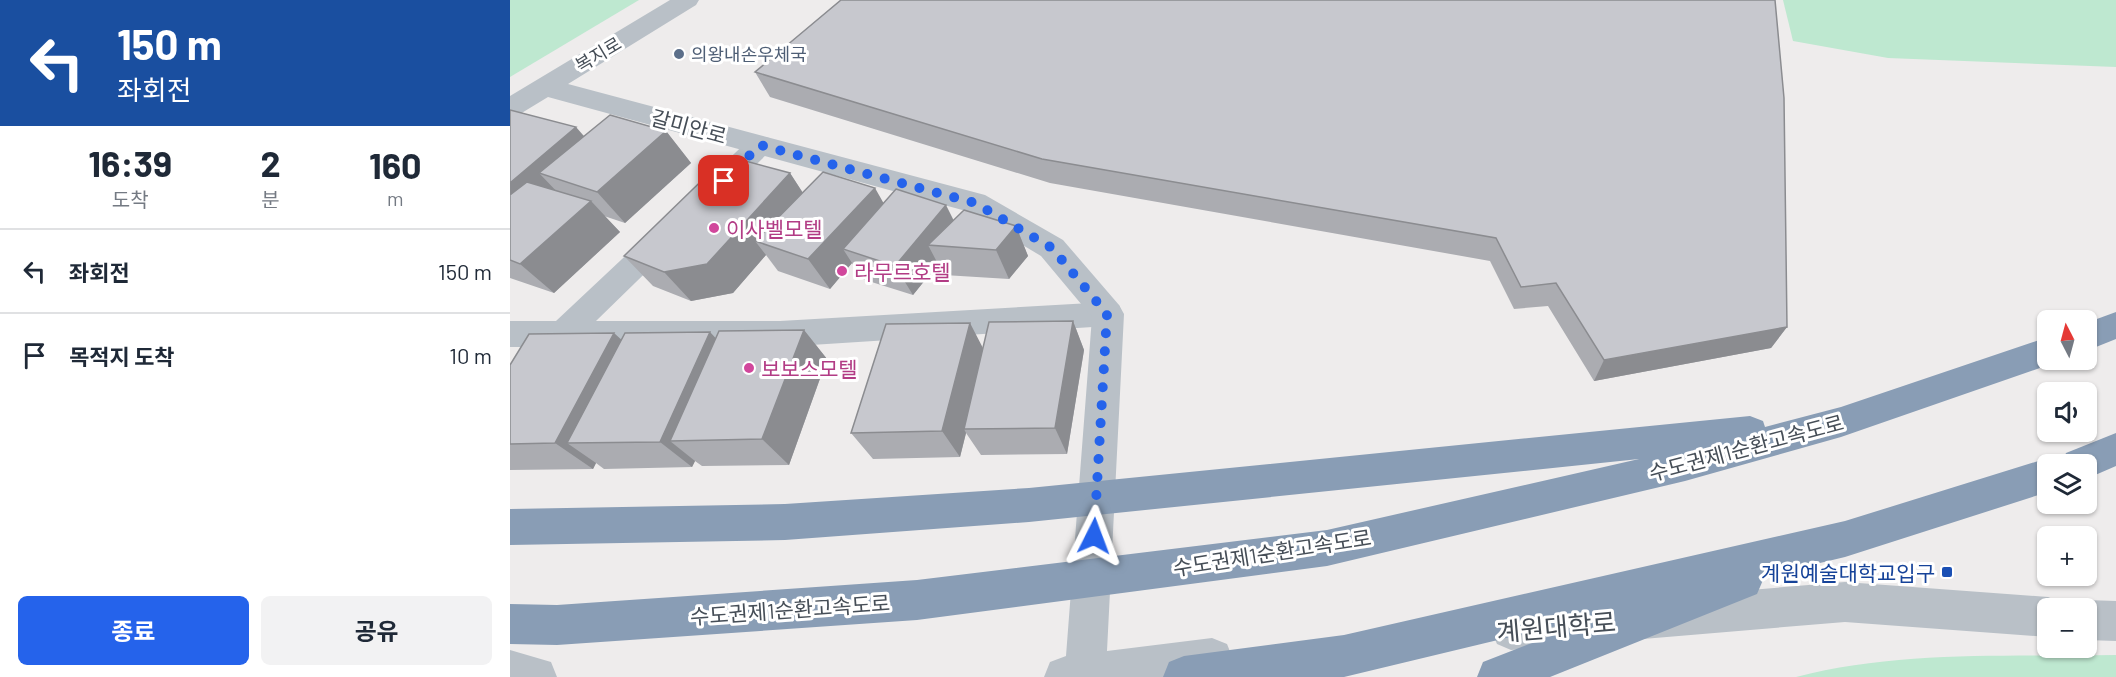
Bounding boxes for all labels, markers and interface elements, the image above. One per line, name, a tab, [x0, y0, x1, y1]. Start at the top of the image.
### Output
text: 150 m	[117, 18, 222, 68]
icon: left	[18, 24, 96, 102]
street label: 복지로	[571, 32, 625, 76]
place label: 의왕내손우체국	[691, 43, 807, 65]
marker: 의왕내손우체국	[672, 47, 686, 61]
text: 좌회전	[117, 73, 192, 105]
street label: 갈미안로	[648, 104, 730, 148]
text: 16:39	[88, 141, 172, 184]
text: 2	[260, 141, 281, 184]
text: 160	[369, 143, 422, 186]
pin	[698, 155, 749, 206]
icon: arrive	[707, 164, 740, 197]
text: m	[387, 186, 404, 210]
text: 도착	[112, 187, 149, 211]
text: 분	[261, 187, 280, 211]
place label: 이사벨모텔	[726, 216, 823, 241]
marker: 이사벨모텔	[707, 221, 721, 235]
icon: left	[18, 255, 51, 288]
text: 150 m	[438, 258, 492, 284]
text: 좌회전	[69, 259, 130, 285]
place label: 라무르호텔	[854, 259, 951, 284]
marker: 라무르호텔	[835, 264, 849, 278]
north arrow	[2037, 310, 2097, 370]
map controls	[2037, 310, 2097, 658]
icon: arrive	[18, 339, 51, 372]
text: 10 m	[449, 342, 492, 368]
text: 목적지 도착	[69, 343, 175, 369]
place label: 보보스모텔	[761, 356, 858, 381]
marker: 보보스모텔	[742, 361, 756, 375]
button: sound	[2037, 382, 2097, 442]
street label: 수도권제1순환고속도로	[1646, 409, 1846, 485]
button: layers	[2037, 454, 2097, 514]
position arrow	[1062, 504, 1126, 568]
street label: 수도권제1순환고속도로	[1171, 524, 1373, 580]
button: +	[2037, 526, 2097, 586]
place label: 계원예술대학교입구	[1761, 560, 1935, 585]
marker: 계원예술대학교입구	[1940, 565, 1954, 579]
street label: 수도권제1순환고속도로	[689, 590, 891, 628]
button: 종료	[18, 596, 249, 665]
button: 공유	[261, 596, 492, 665]
button: −	[2037, 598, 2097, 658]
street label: 계원대학로	[1495, 605, 1617, 647]

